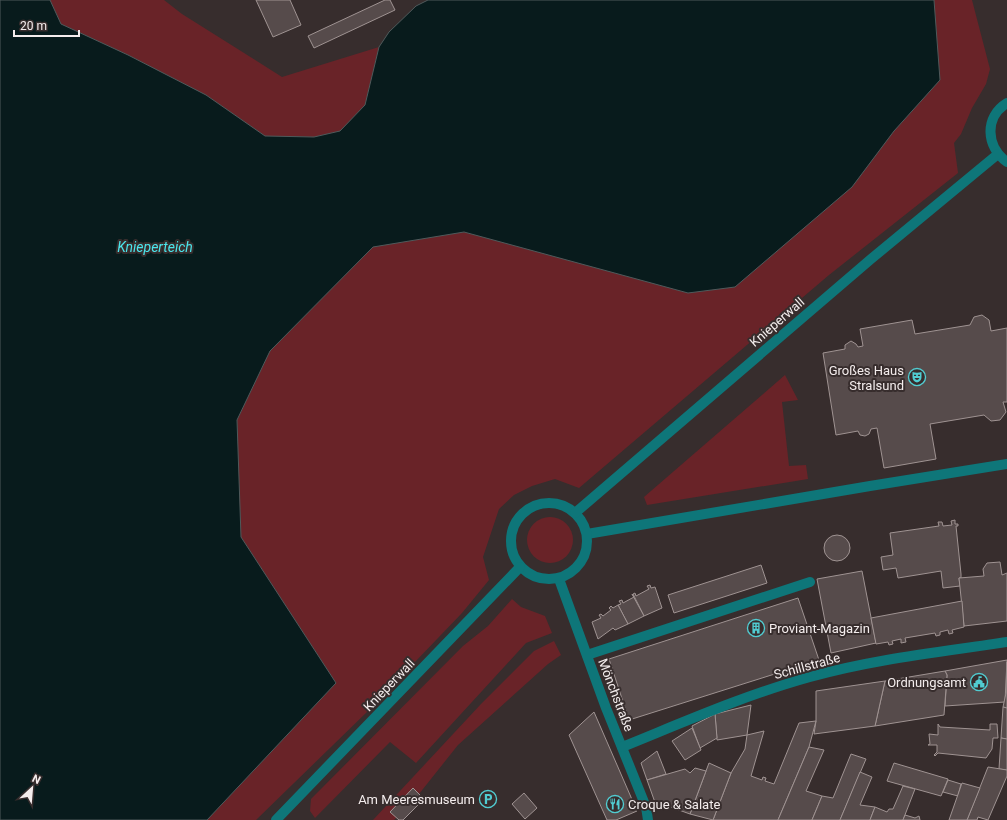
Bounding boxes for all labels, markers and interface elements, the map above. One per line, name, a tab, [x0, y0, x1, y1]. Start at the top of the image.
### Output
scale bar	[14, 12, 79, 38]
text: 20 m	[20, 19, 47, 33]
water label: Knieperteich	[117, 239, 193, 255]
street label: Knieperwall	[747, 294, 807, 350]
place label: Großes Haus Stralsund	[829, 363, 904, 393]
theatre icon: Großes Haus Stralsund	[907, 367, 927, 387]
building icon: Proviant-Magazin	[746, 618, 766, 638]
place label: Proviant-Magazin	[769, 621, 870, 636]
street label: Schillstraße	[772, 650, 842, 682]
street label: Knieperwall	[360, 656, 418, 714]
street label: Mönchstraße	[595, 657, 637, 734]
public building icon: Ordnungsamt	[969, 672, 989, 692]
place label: Ordnungsamt	[887, 675, 966, 690]
north arrow	[12, 768, 52, 808]
text: N	[30, 772, 43, 787]
parking icon: Am Meeresmuseum	[478, 789, 498, 809]
place label: Am Meeresmuseum	[358, 792, 475, 807]
restaurant icon: Croque & Salate	[605, 794, 625, 814]
place label: Croque & Salate	[628, 797, 720, 812]

